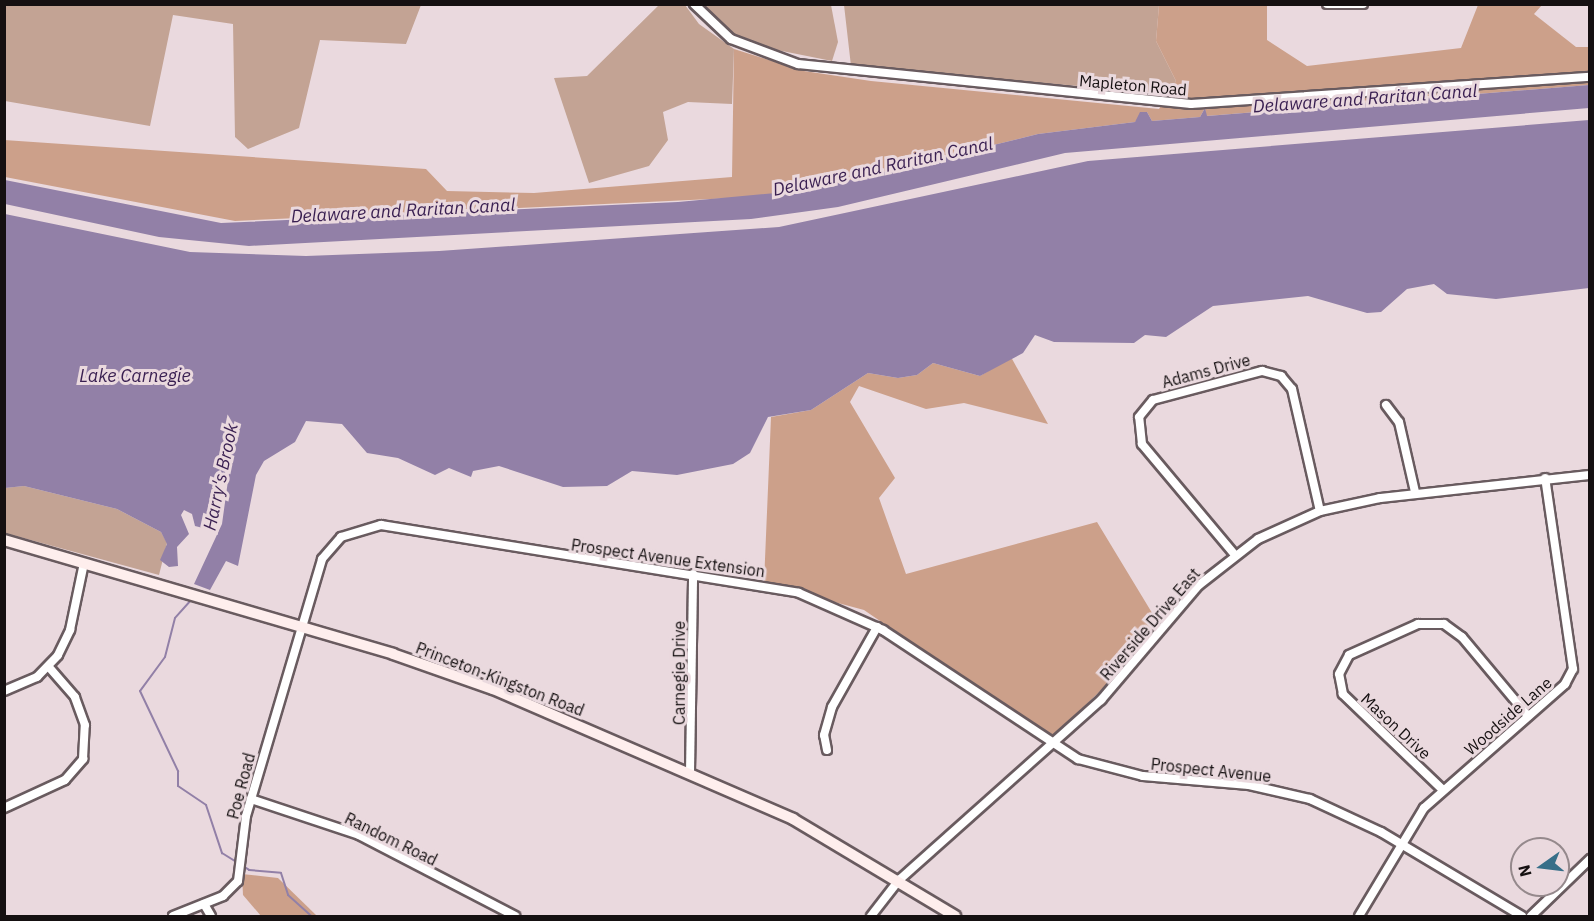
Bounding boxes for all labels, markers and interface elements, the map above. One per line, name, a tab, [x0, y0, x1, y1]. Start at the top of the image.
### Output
street label: Mapleton Road	[1078, 71, 1188, 99]
water label: Delaware and Raritan Canal	[1252, 80, 1478, 118]
water label: Delaware and Raritan Canal	[771, 133, 995, 201]
water label: Delaware and Raritan Canal	[290, 194, 516, 228]
street label: Adams Drive	[1160, 350, 1252, 392]
water label: Lake Carnegie	[79, 365, 191, 387]
water label: Harry's Brook	[199, 421, 243, 533]
street label: Prospect Avenue Extension	[570, 535, 766, 581]
street label: Riverside Drive East	[1096, 564, 1204, 684]
street label: Carnegie Drive	[669, 621, 689, 725]
street label: Princeton-Kingston Road	[413, 638, 587, 720]
street label: Woodside Lane	[1460, 673, 1556, 759]
street label: Mason Drive	[1357, 689, 1435, 763]
street label: Poe Road	[223, 751, 259, 821]
street label: Prospect Avenue	[1150, 754, 1272, 786]
street label: Random Road	[342, 808, 440, 870]
north arrow	[1510, 837, 1570, 897]
text: N	[1513, 863, 1536, 879]

